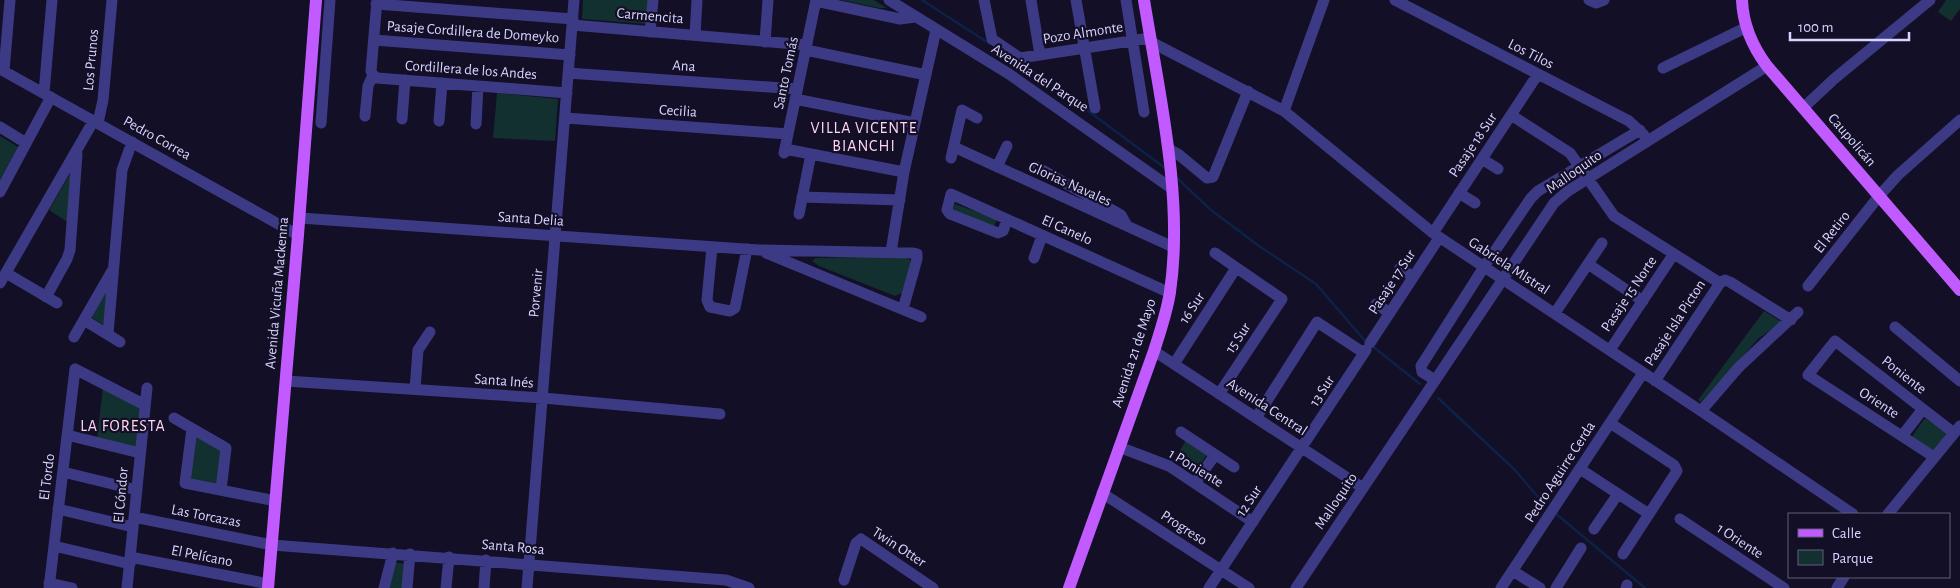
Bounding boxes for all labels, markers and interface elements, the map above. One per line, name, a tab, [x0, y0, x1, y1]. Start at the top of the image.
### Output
street label: Carmencita	[616, 6, 684, 26]
scale bar	[1790, 10, 1909, 42]
street label: Pasaje Cordillera de Domeyko	[386, 18, 560, 46]
street label: Pozo Almonte	[1042, 19, 1124, 47]
text: 100 m	[1798, 20, 1833, 35]
street label: Los Prunos	[81, 28, 101, 92]
street label: Santo Tomás	[771, 35, 801, 111]
street label: Los Tilos	[1506, 36, 1556, 72]
street label: Avenida del Parque	[989, 41, 1091, 115]
street label: Cordillera de los Andes	[405, 58, 537, 82]
street label: Ana	[672, 58, 696, 74]
street label: Cecilia	[658, 102, 698, 120]
street label: Pasaje 18 Sur	[1446, 110, 1500, 180]
street label: Caupolicán	[1825, 111, 1879, 169]
street label: Pedro Correa	[121, 113, 193, 163]
district label: VILLA VICENTE BIANCHI	[811, 120, 917, 154]
street label: Malloquito	[1543, 147, 1605, 197]
street label: Glorias Navales	[1026, 159, 1114, 209]
street label: El Retiro	[1811, 208, 1853, 256]
street label: Santa Delia	[497, 209, 565, 229]
street label: El Canelo	[1039, 212, 1095, 248]
street label: Avenida Vicuña Mackenna	[263, 216, 291, 370]
street label: Gabriela MIstral	[1466, 234, 1552, 298]
street label: Pasaje 17 Sur	[1366, 247, 1418, 317]
street label: Pasaje 15 Norte	[1598, 253, 1660, 335]
street label: Porvenir	[526, 268, 546, 318]
street label: Pasaje Isla Picton	[1642, 277, 1708, 369]
street label: 16 Sur	[1176, 289, 1208, 326]
street label: Avenida 21 de Mayo	[1109, 297, 1159, 409]
street label: 15 Sur	[1222, 320, 1254, 356]
street label: Poniente	[1879, 353, 1929, 397]
street label: Santa Inés	[474, 371, 534, 391]
street label: 13 Sur	[1307, 373, 1337, 409]
street label: Avenida Central	[1224, 376, 1310, 438]
street label: Oriente	[1856, 385, 1902, 421]
district label: LA FORESTA	[80, 418, 166, 434]
street label: Pedro Aguirre Cerda	[1522, 419, 1598, 525]
street label: 1 P0niente	[1166, 446, 1226, 490]
street label: El Tordo	[37, 453, 57, 501]
street label: El Cóndor	[111, 466, 131, 523]
street label: Malloquito	[1312, 470, 1360, 532]
street label: 12 Sur	[1233, 483, 1265, 519]
street label: Las Torcazas	[170, 502, 242, 530]
street label: Progreso	[1158, 508, 1210, 548]
legend	[1788, 513, 1950, 578]
street label: 1 Oriente	[1714, 521, 1766, 561]
street label: Twin Otter	[869, 524, 929, 570]
text: Calle	[1832, 526, 1861, 541]
street label: Santa Rosa	[481, 537, 545, 557]
street label: El Pelícano	[170, 543, 234, 569]
text: Parque	[1832, 551, 1873, 566]

